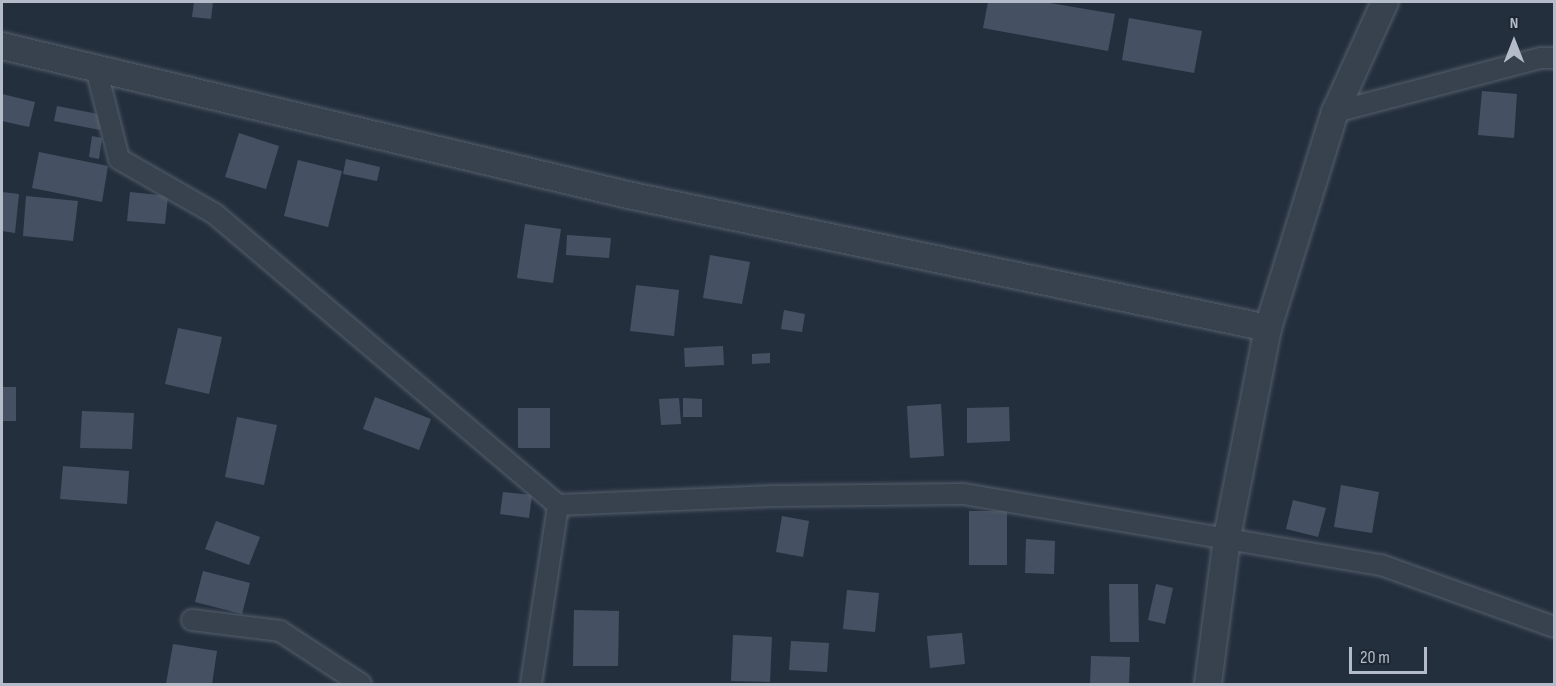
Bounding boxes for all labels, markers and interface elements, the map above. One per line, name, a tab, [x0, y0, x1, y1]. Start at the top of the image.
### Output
north arrow	[1484, 12, 1544, 72]
text: N	[1510, 14, 1518, 33]
scale bar	[1352, 635, 1430, 673]
text: 20 m	[1360, 647, 1390, 668]

